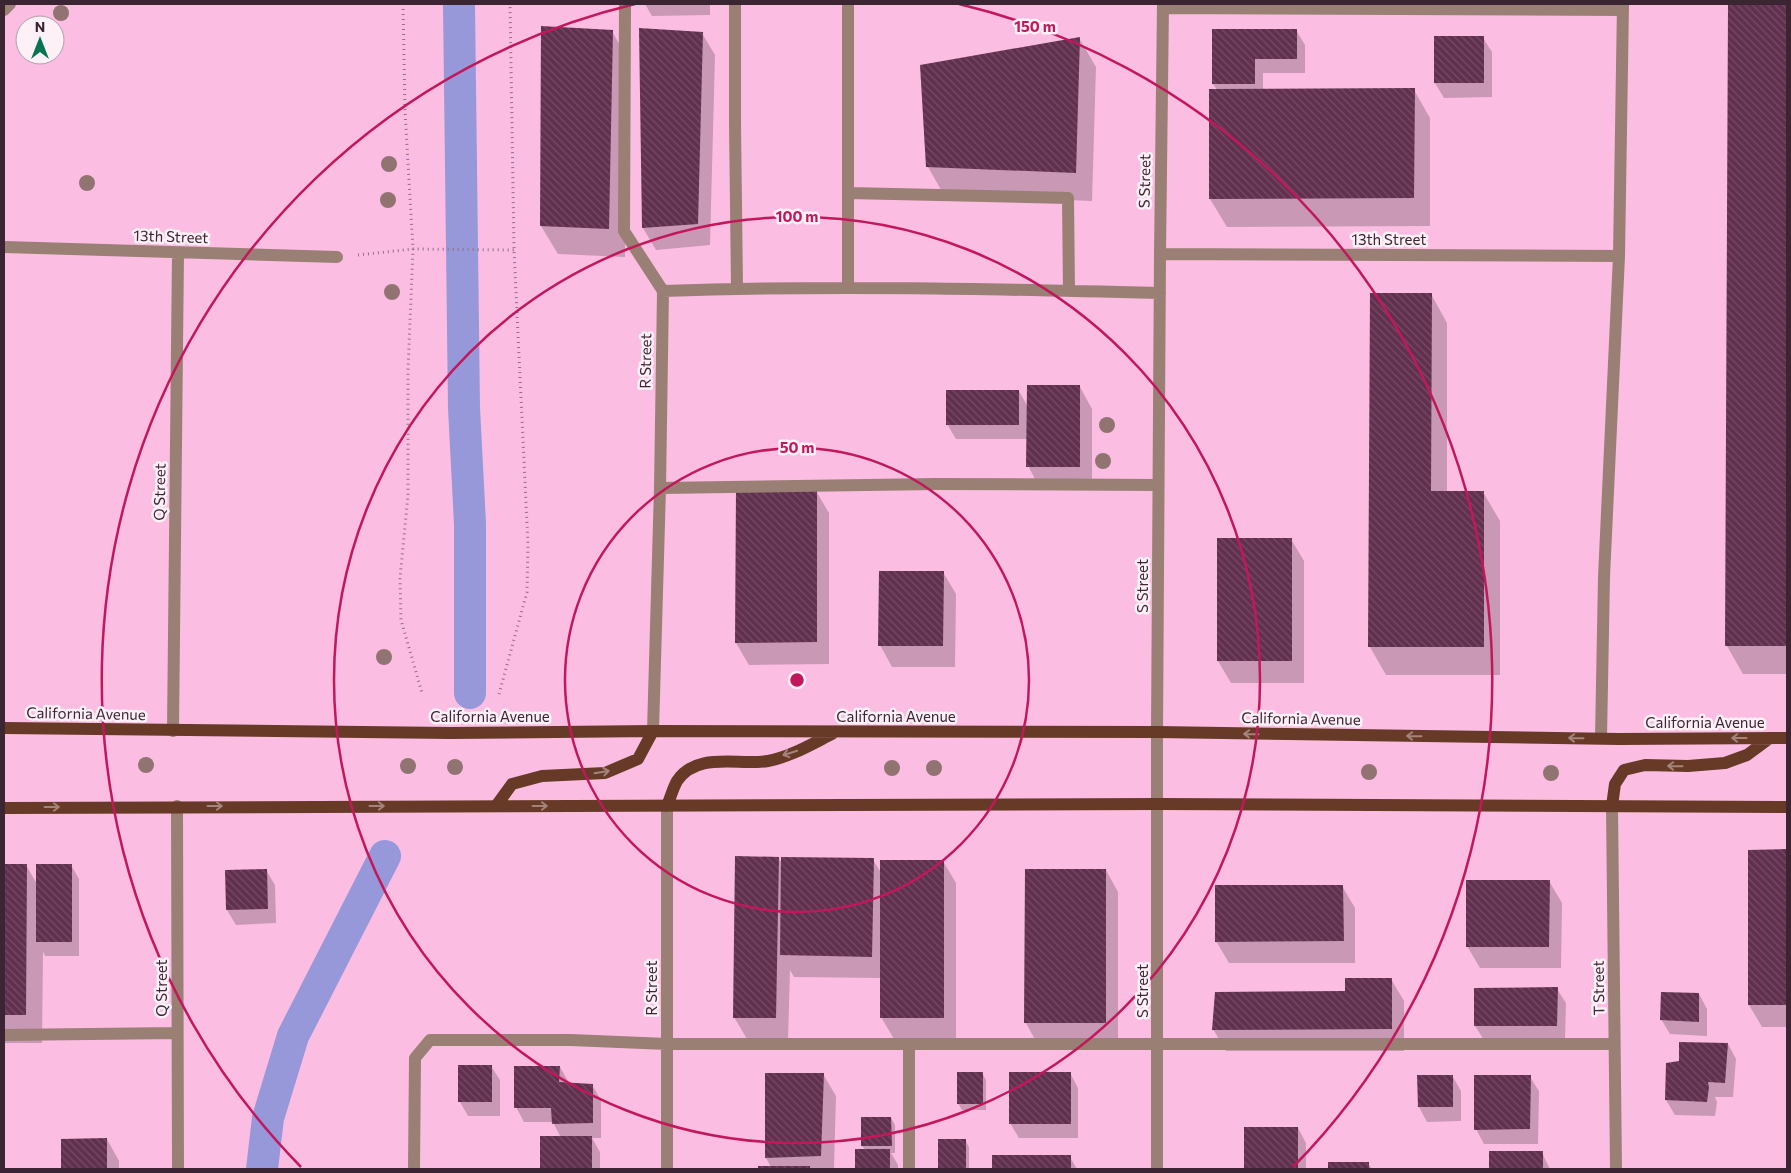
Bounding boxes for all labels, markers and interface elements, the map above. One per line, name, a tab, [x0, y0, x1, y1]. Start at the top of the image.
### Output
north arrow	[15, 15, 65, 65]
text: 150 m	[1014, 17, 1056, 35]
text: N	[35, 18, 45, 35]
street label: S Street	[1135, 154, 1153, 208]
text: 100 m	[776, 207, 818, 225]
street label: 13th Street	[133, 226, 209, 246]
street label: 13th Street	[1352, 230, 1426, 248]
street label: R Street	[636, 333, 654, 389]
text: 50 m	[780, 438, 814, 456]
street label: Q Street	[149, 463, 169, 521]
street label: S Street	[1133, 559, 1151, 613]
centre of rings	[788, 671, 806, 689]
street label: California Avenue	[26, 703, 146, 723]
street label: California Avenue	[430, 707, 550, 725]
street label: California Avenue	[836, 707, 956, 725]
street label: California Avenue	[1241, 708, 1361, 728]
street label: California Avenue	[1645, 713, 1765, 731]
one-way arrow	[1243, 729, 1260, 739]
one-way arrow	[1406, 731, 1422, 741]
one-way arrow	[1568, 733, 1584, 743]
one-way arrow	[1731, 733, 1747, 743]
one-way arrow	[782, 749, 798, 759]
one-way arrow	[1668, 761, 1684, 771]
one-way arrow	[593, 766, 609, 776]
one-way arrow	[206, 801, 223, 811]
one-way arrow	[369, 801, 385, 811]
one-way arrow	[532, 801, 548, 811]
one-way arrow	[44, 803, 60, 812]
street label: Q Street	[152, 959, 170, 1017]
street label: R Street	[642, 960, 660, 1016]
street label: T Street	[1589, 960, 1607, 1016]
street label: S Street	[1133, 964, 1151, 1018]

